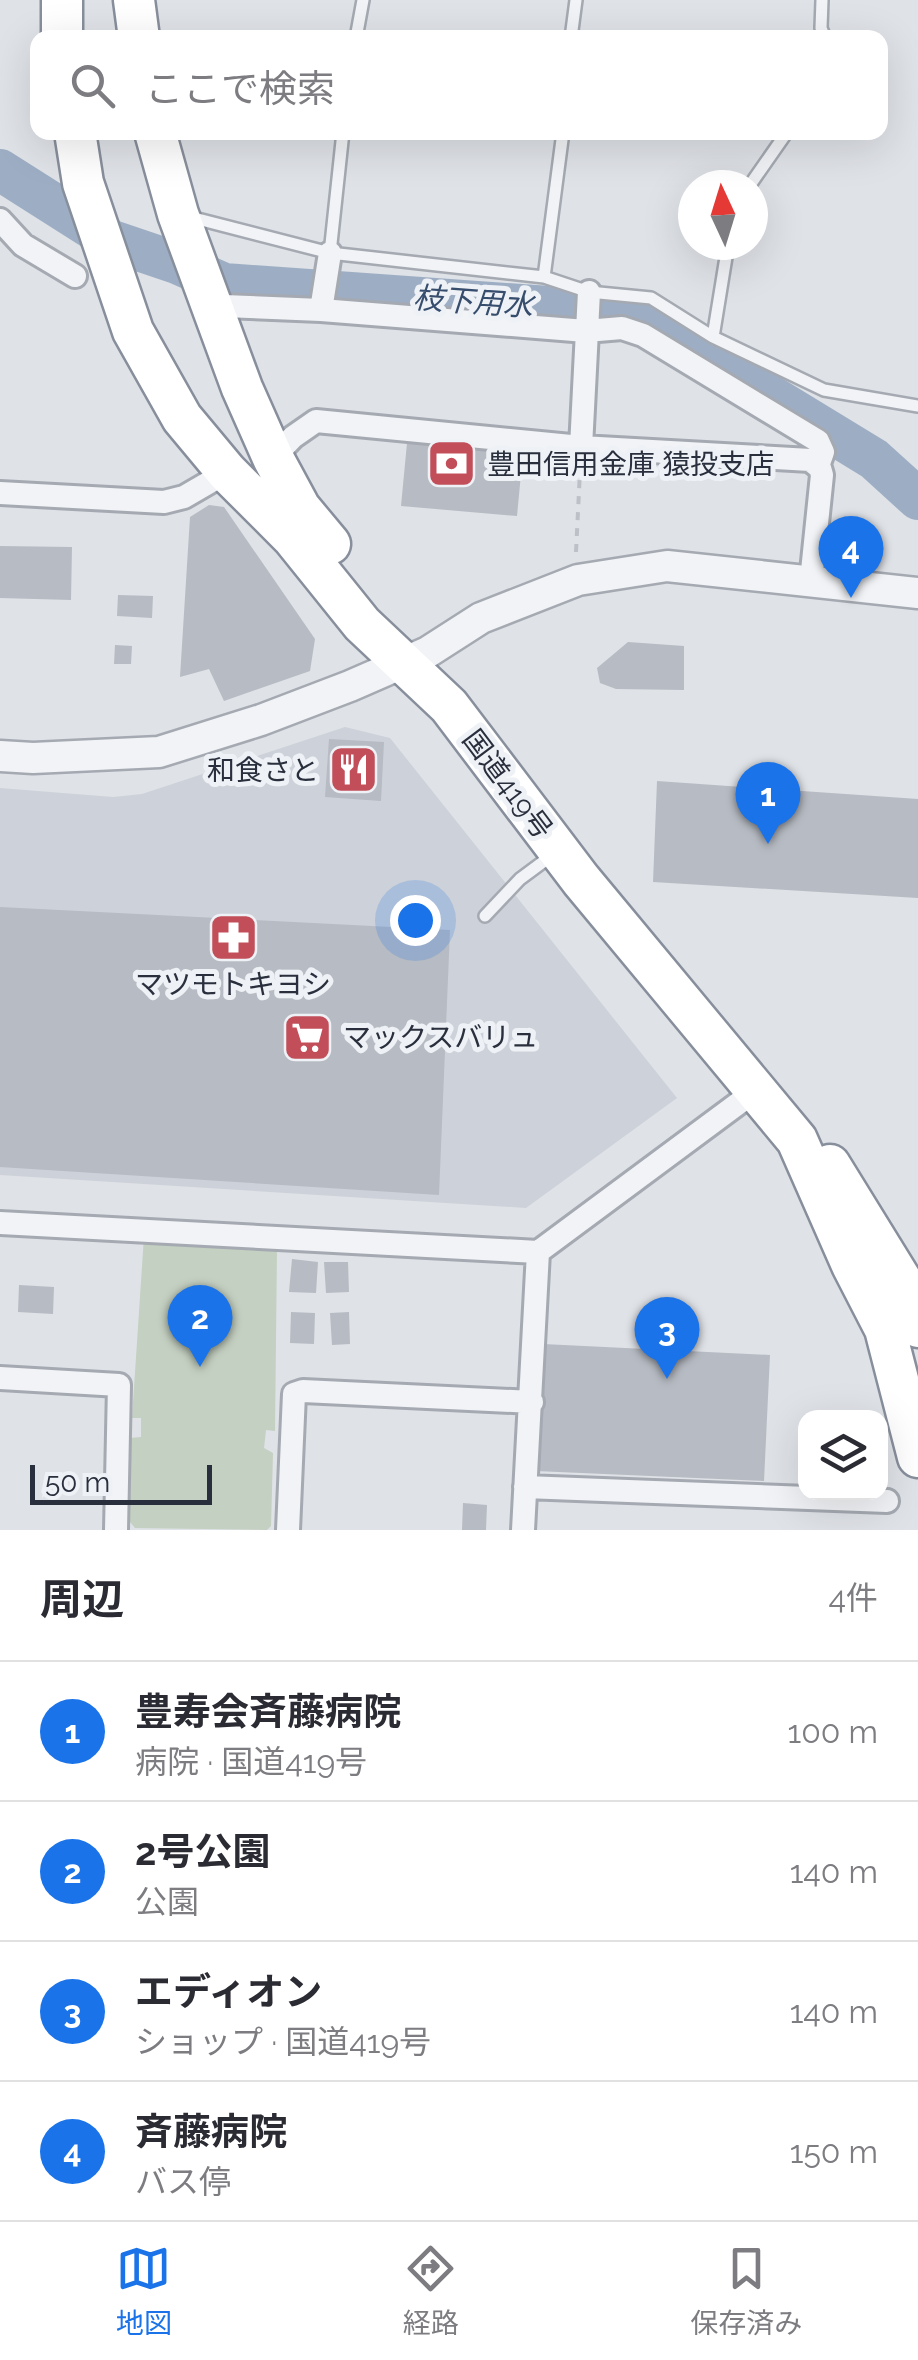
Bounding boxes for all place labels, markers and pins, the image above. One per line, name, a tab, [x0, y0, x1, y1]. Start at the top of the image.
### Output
bank icon: 豊田信用金庫 猿投支店	[426, 438, 478, 490]
place label: 豊田信用金庫 猿投支店	[487, 448, 774, 481]
pin: 4	[818, 516, 884, 598]
restaurant icon: 和食さと	[328, 744, 380, 796]
place label: 和食さと	[207, 754, 319, 787]
pin: 1	[736, 762, 800, 844]
pharmacy icon: マツモトキヨシ	[207, 911, 259, 963]
place label: マツモトキヨシ	[135, 968, 331, 1001]
supermarket icon: マックスバリュ	[282, 1011, 334, 1063]
place label: マックスバリュ	[343, 1021, 538, 1054]
pin: 2	[168, 1284, 232, 1367]
pin: 3	[634, 1296, 700, 1379]

